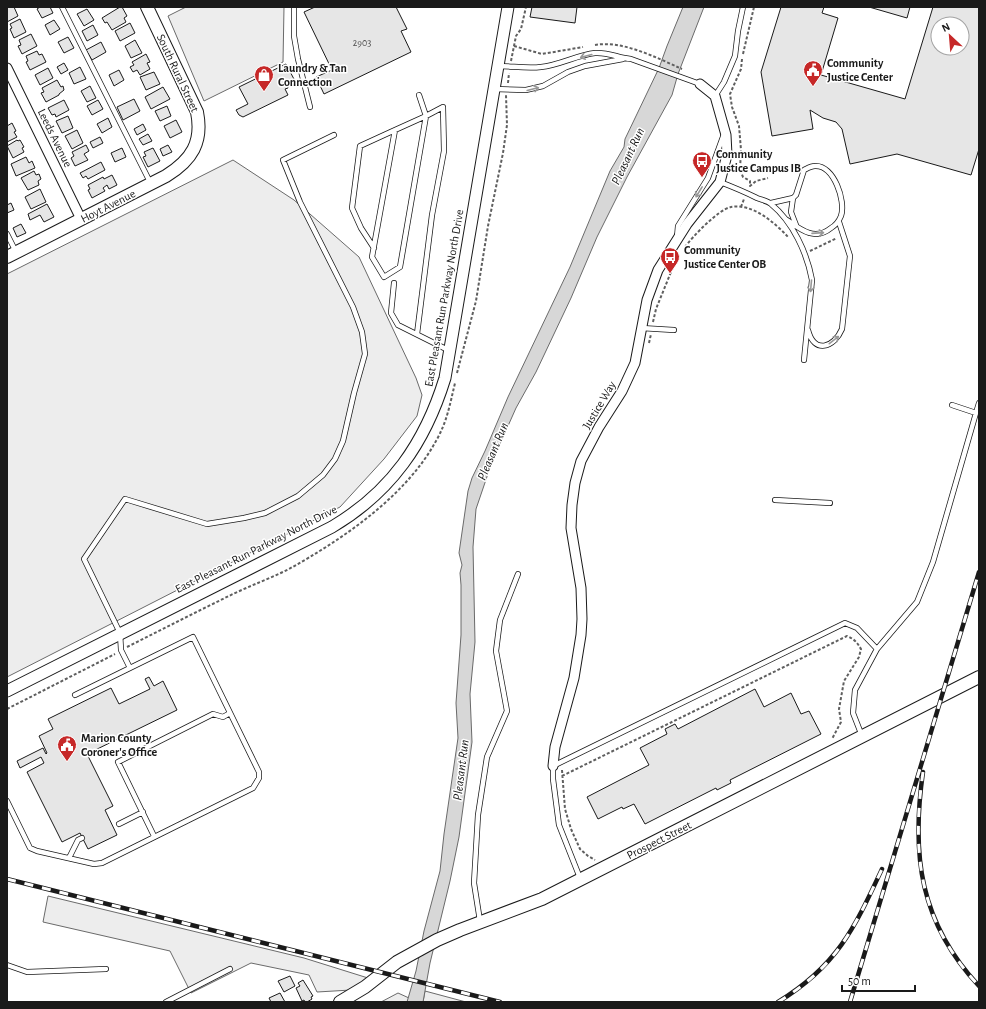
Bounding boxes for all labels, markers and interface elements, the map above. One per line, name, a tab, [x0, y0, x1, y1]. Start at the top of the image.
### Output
north arrow	[930, 16, 970, 56]
text: N	[940, 21, 952, 34]
street label: South Rural Street	[155, 32, 201, 114]
house number: 2903	[353, 38, 371, 48]
one-way arrow	[580, 52, 593, 60]
place label: Community Justice Center	[827, 57, 894, 83]
public building icon: Community Justice Center	[802, 59, 824, 87]
place label: Laundry & Tan Connection	[278, 62, 347, 88]
shop icon: Laundry & Tan Connection	[253, 64, 275, 92]
one-way arrow	[526, 84, 539, 92]
street label: Leeds Avenue	[36, 107, 74, 169]
water label: Pleasant Run	[610, 126, 647, 187]
place label: Community Justice Campus IB	[716, 148, 801, 174]
bus stop icon: Community Justice Campus IB	[691, 150, 713, 178]
one-way arrow	[695, 186, 703, 197]
street label: Hoyt Avenue	[79, 187, 138, 226]
street label: East Pleasant Run Parkway North Drive	[422, 208, 467, 388]
one-way arrow	[811, 229, 824, 236]
place label: Community Justice Center OB	[684, 244, 766, 270]
bus stop icon: Community Justice Center OB	[659, 246, 681, 274]
one-way arrow	[808, 279, 815, 292]
one-way arrow	[828, 336, 839, 344]
street label: Justice Way	[580, 379, 619, 432]
water label: Pleasant Run	[475, 421, 511, 482]
street label: East Pleasant Run Parkway North Drive	[173, 503, 339, 596]
place label: Marion County Coroner's Office	[81, 732, 158, 758]
public building icon: Marion County Coroner's Office	[56, 734, 78, 762]
water label: Pleasant Run	[451, 739, 472, 801]
street label: Prospect Street	[625, 819, 693, 861]
scale bar	[842, 967, 915, 993]
text: 50 m	[848, 975, 871, 987]

